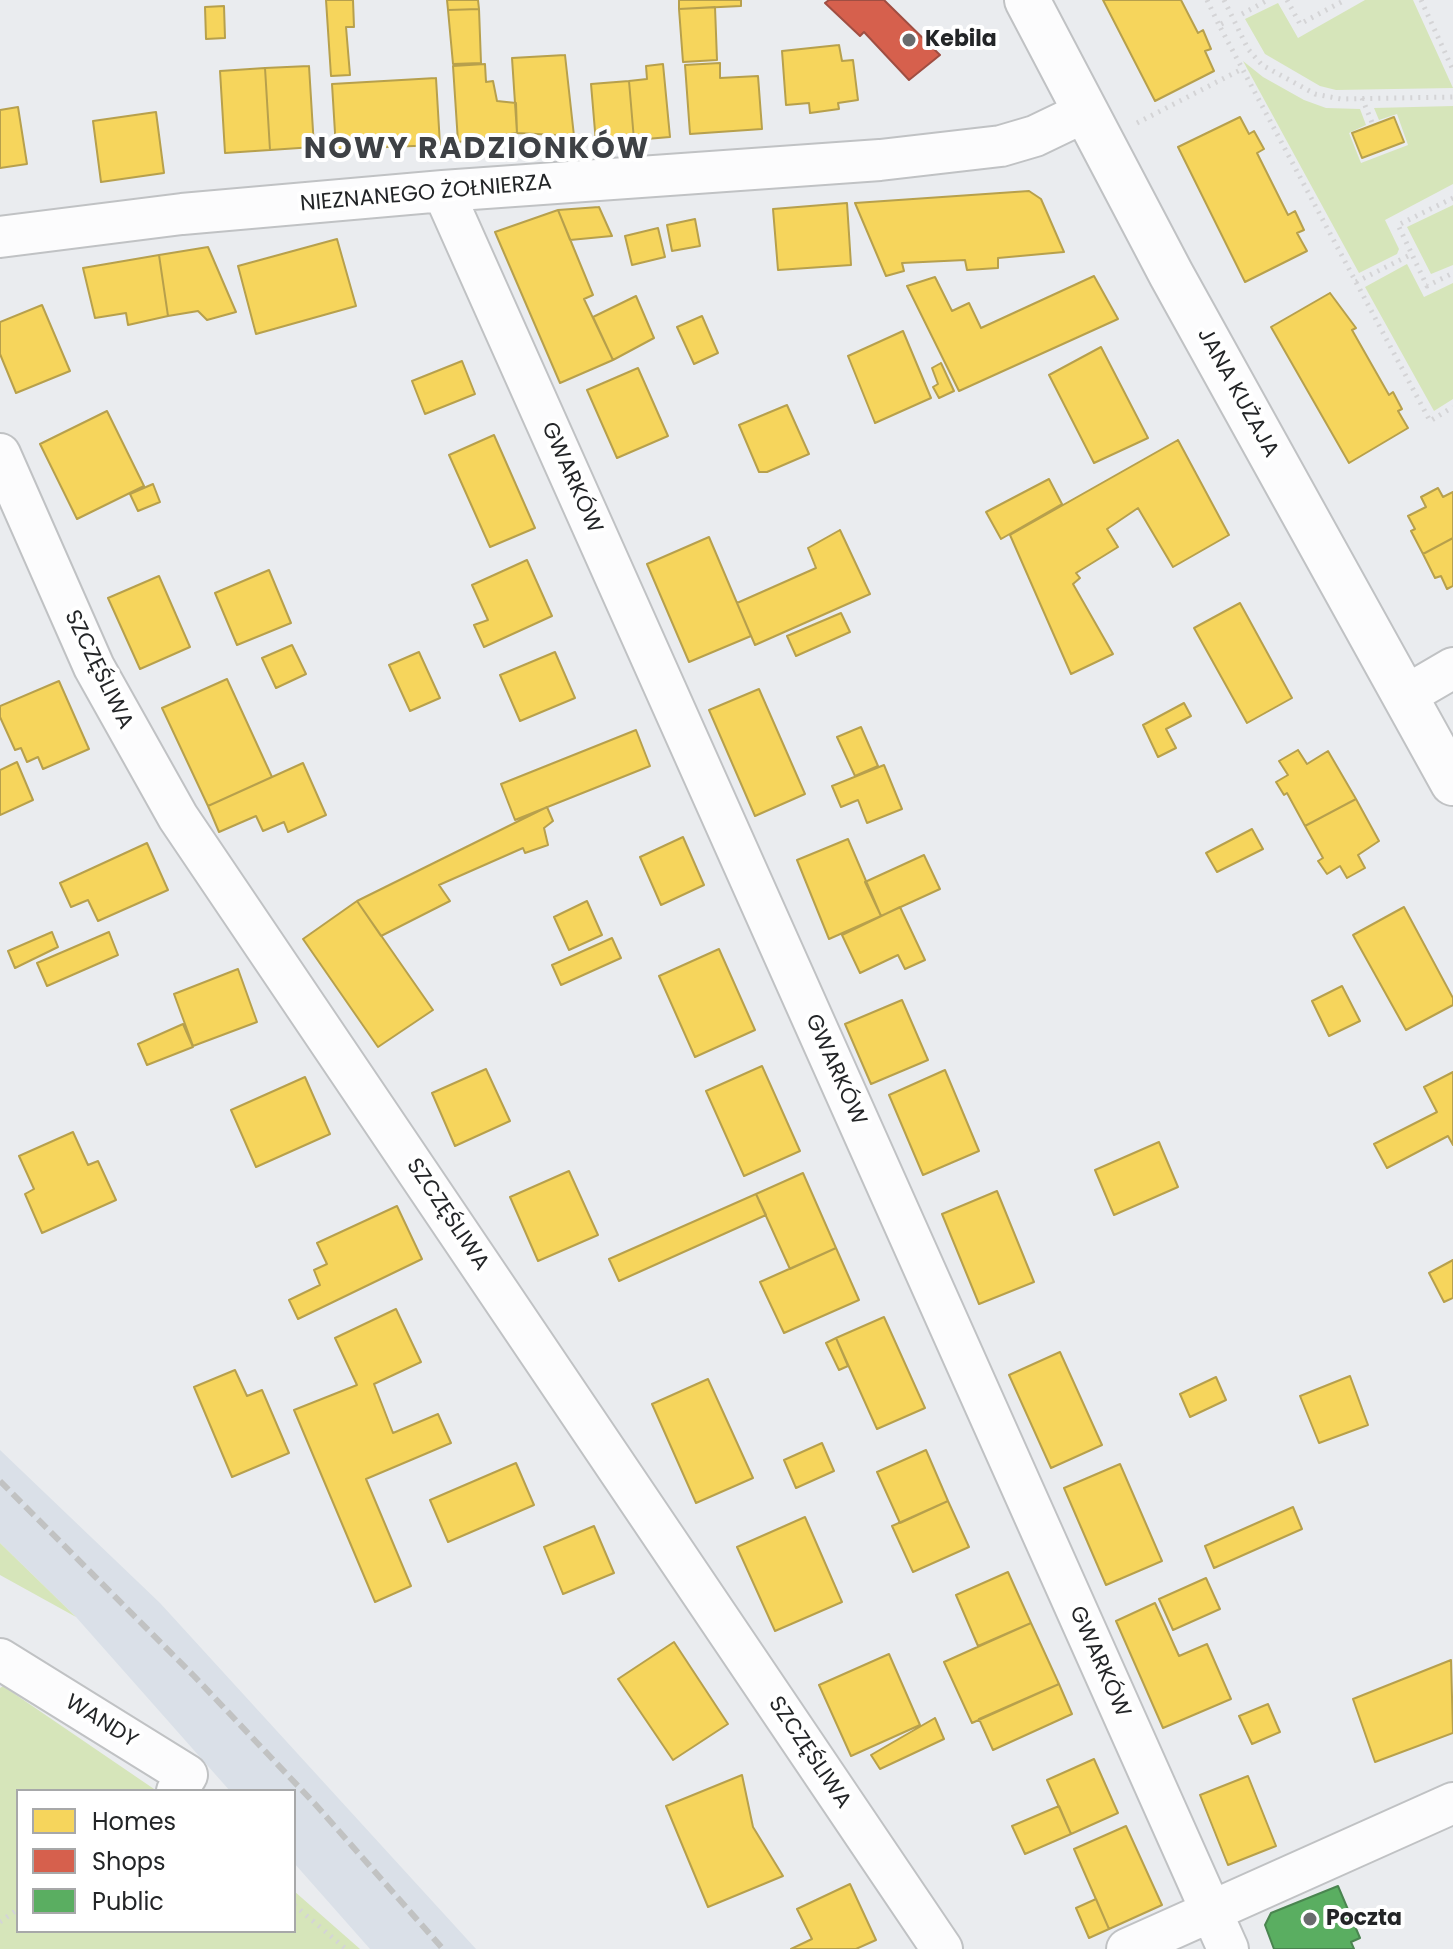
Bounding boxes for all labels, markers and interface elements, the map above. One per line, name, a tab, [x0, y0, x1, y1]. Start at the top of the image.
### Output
place label: Kebila	[925, 27, 997, 53]
marker: Kebila	[900, 31, 918, 49]
district label: NOWY RADZIONKÓW	[304, 132, 650, 168]
street label: NIEZNANEGO ŻOŁNIERZA	[299, 170, 553, 218]
street label: JANA KUŻAJA	[1191, 324, 1283, 462]
street label: GWARKÓW	[535, 418, 607, 538]
street label: SZCZĘŚLIWA	[58, 606, 138, 734]
street label: GWARKÓW	[799, 1010, 871, 1130]
street label: SZCZĘŚLIWA	[400, 1154, 494, 1276]
street label: GWARKÓW	[1063, 1602, 1135, 1722]
street label: WANDY	[60, 1690, 142, 1754]
street label: SZCZĘŚLIWA	[762, 1692, 856, 1814]
legend	[16, 1789, 296, 1933]
text: Homes	[92, 1805, 176, 1838]
text: Shops	[92, 1845, 166, 1878]
text: Public	[92, 1885, 164, 1918]
place label: Poczta	[1326, 1906, 1402, 1932]
marker: Poczta	[1301, 1910, 1319, 1928]

